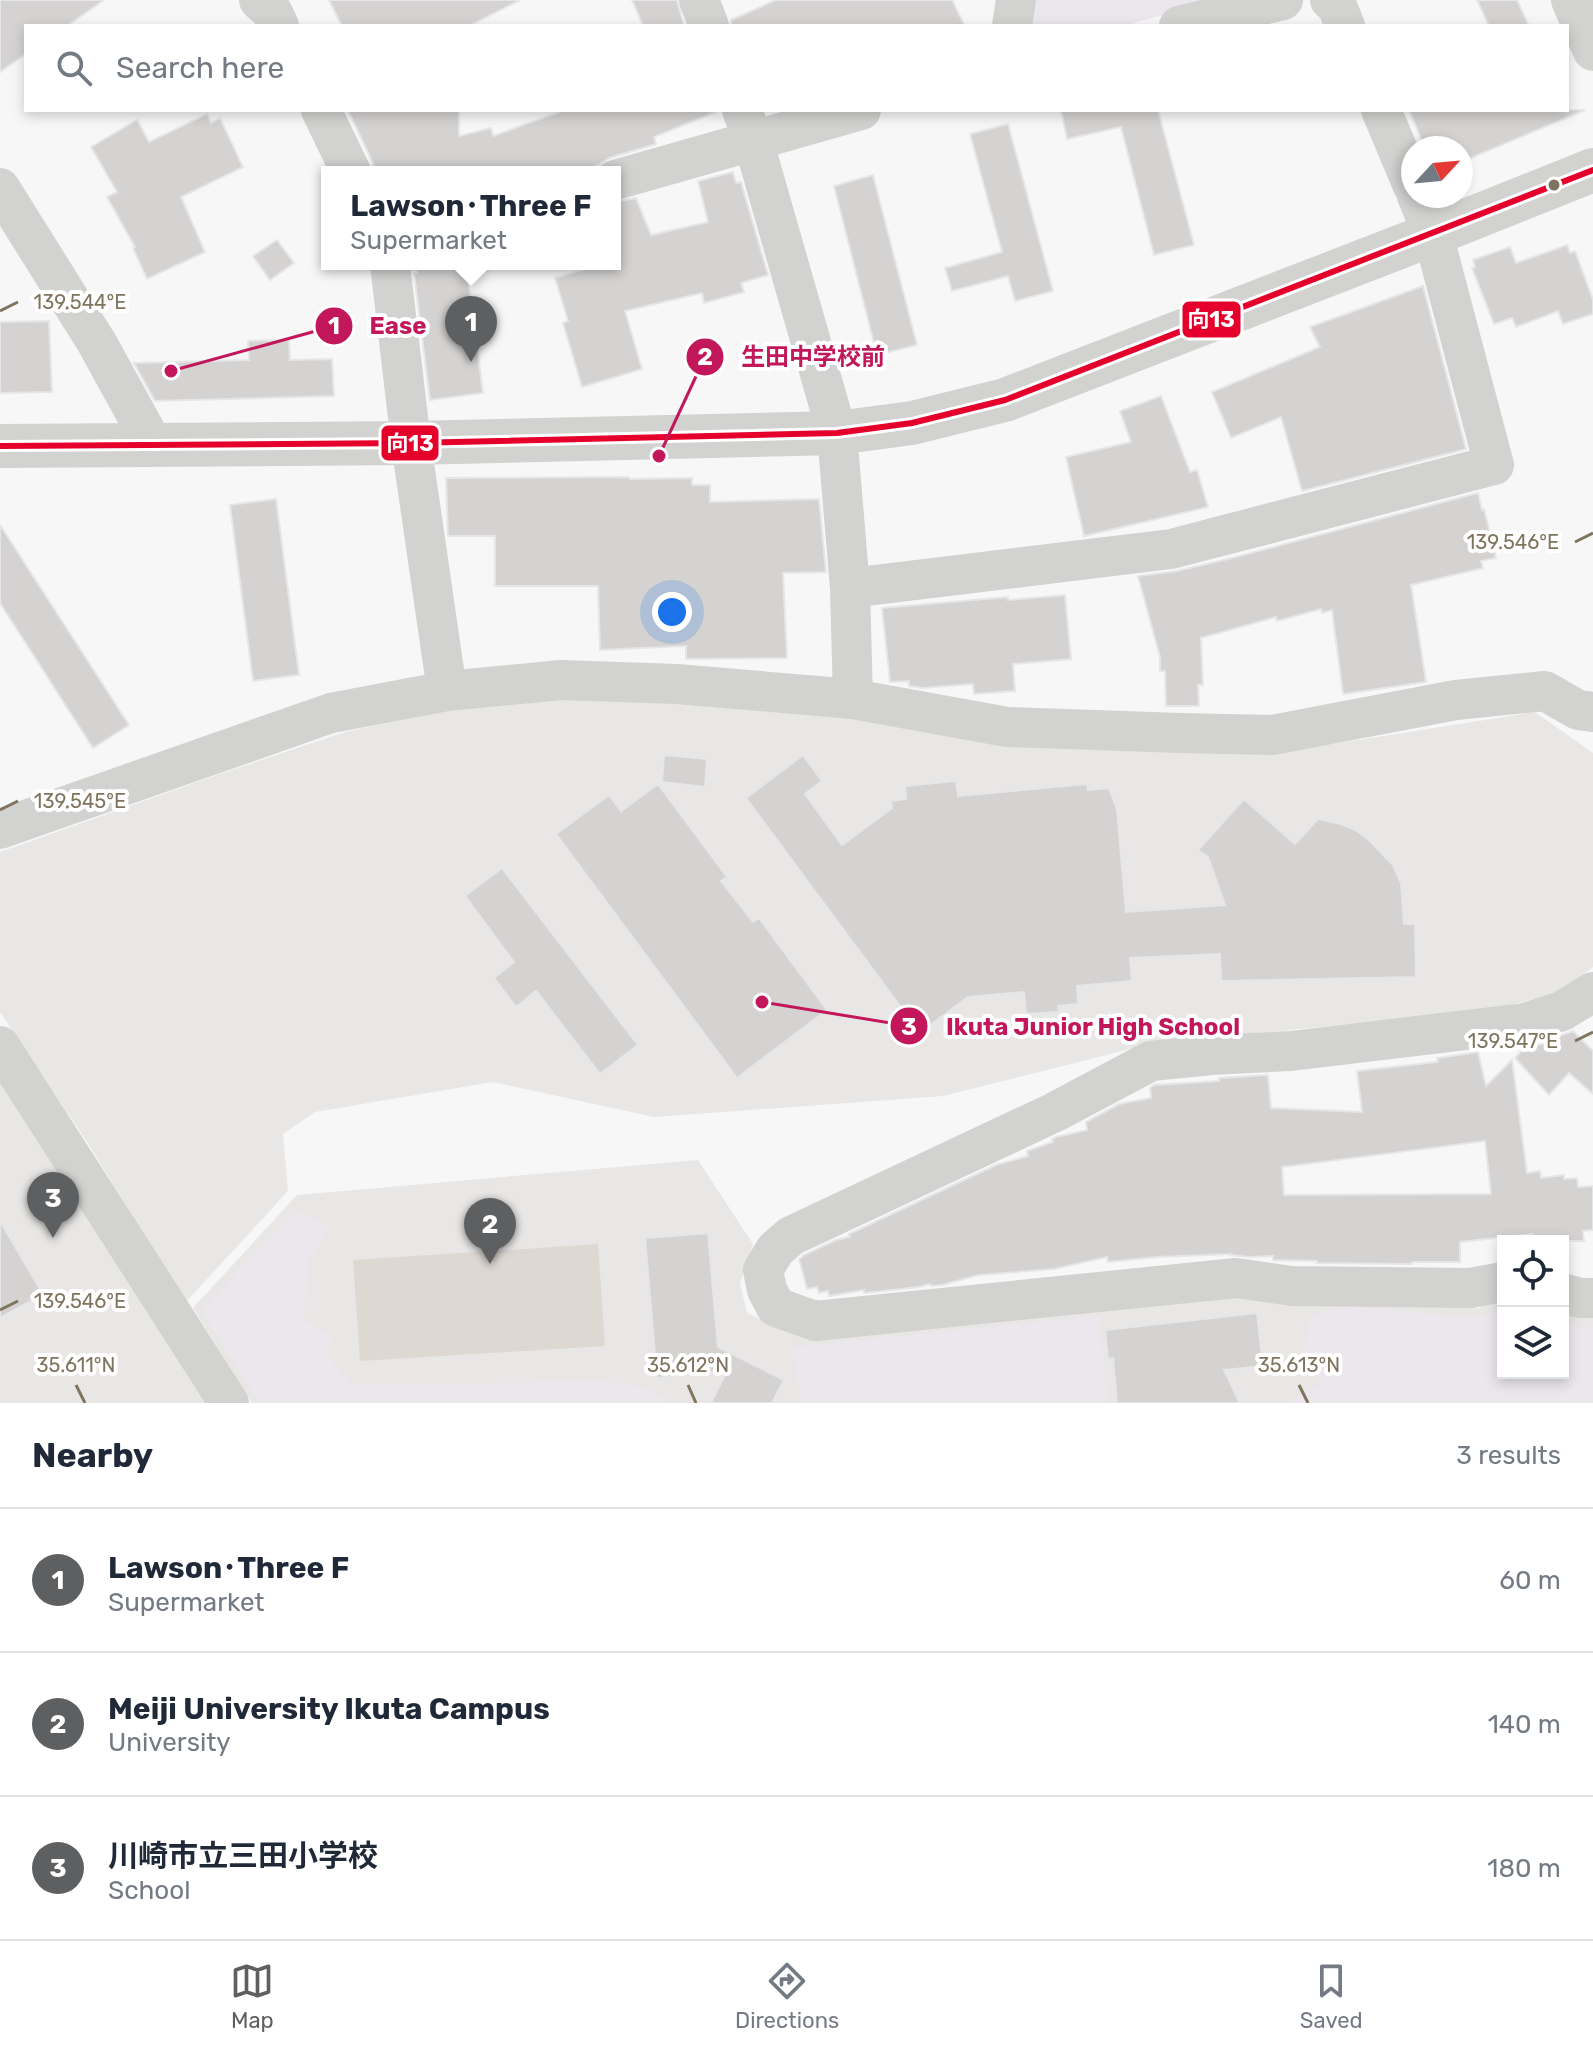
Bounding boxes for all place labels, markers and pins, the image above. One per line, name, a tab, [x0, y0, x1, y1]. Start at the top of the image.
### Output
unlabelled marker	[1546, 177, 1562, 193]
pin: 1	[445, 296, 497, 362]
callout: Ease	[314, 302, 443, 350]
callout: 生田中学校前	[685, 333, 901, 381]
callout: Ikuta Junior High School	[889, 1002, 1256, 1050]
pin: 3	[27, 1172, 79, 1238]
pin: 2	[464, 1198, 516, 1264]

